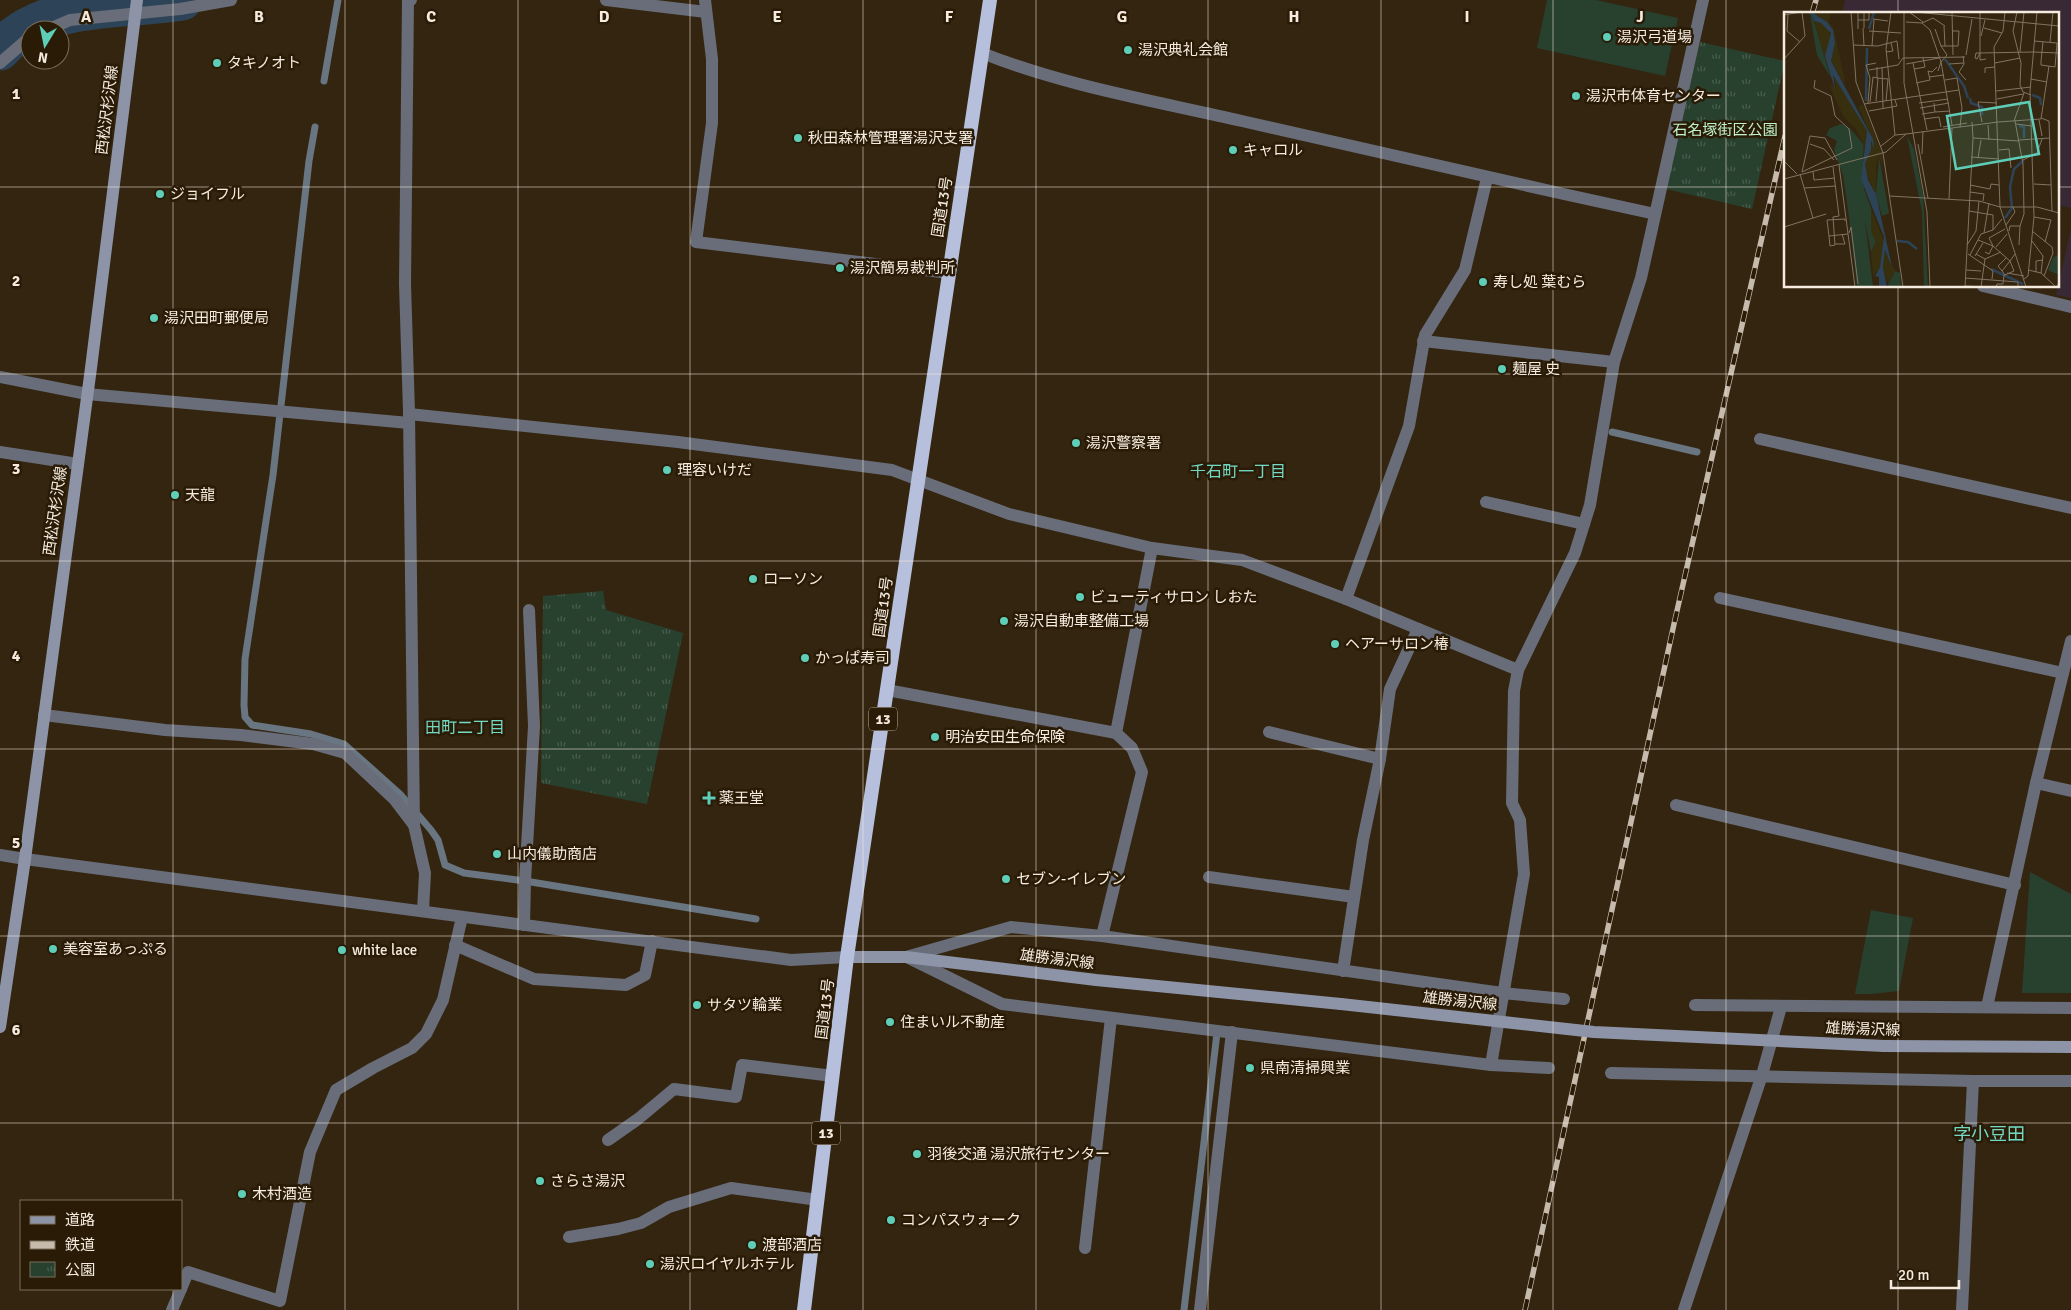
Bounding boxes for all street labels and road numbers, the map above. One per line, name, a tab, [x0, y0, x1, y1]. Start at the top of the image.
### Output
street label: 西松沢杉沢線	[93, 64, 121, 156]
street label: 国道13号	[928, 175, 956, 239]
street label: 西松沢杉沢線	[40, 465, 70, 557]
street label: 国道13号	[870, 575, 896, 639]
road number: 13	[869, 708, 897, 731]
street label: 雄勝湯沢線	[1019, 945, 1095, 973]
street label: 国道13号	[812, 978, 838, 1040]
street label: 雄勝湯沢線	[1422, 988, 1498, 1014]
street label: 雄勝湯沢線	[1825, 1019, 1901, 1039]
road number: 13	[812, 1122, 840, 1144]

